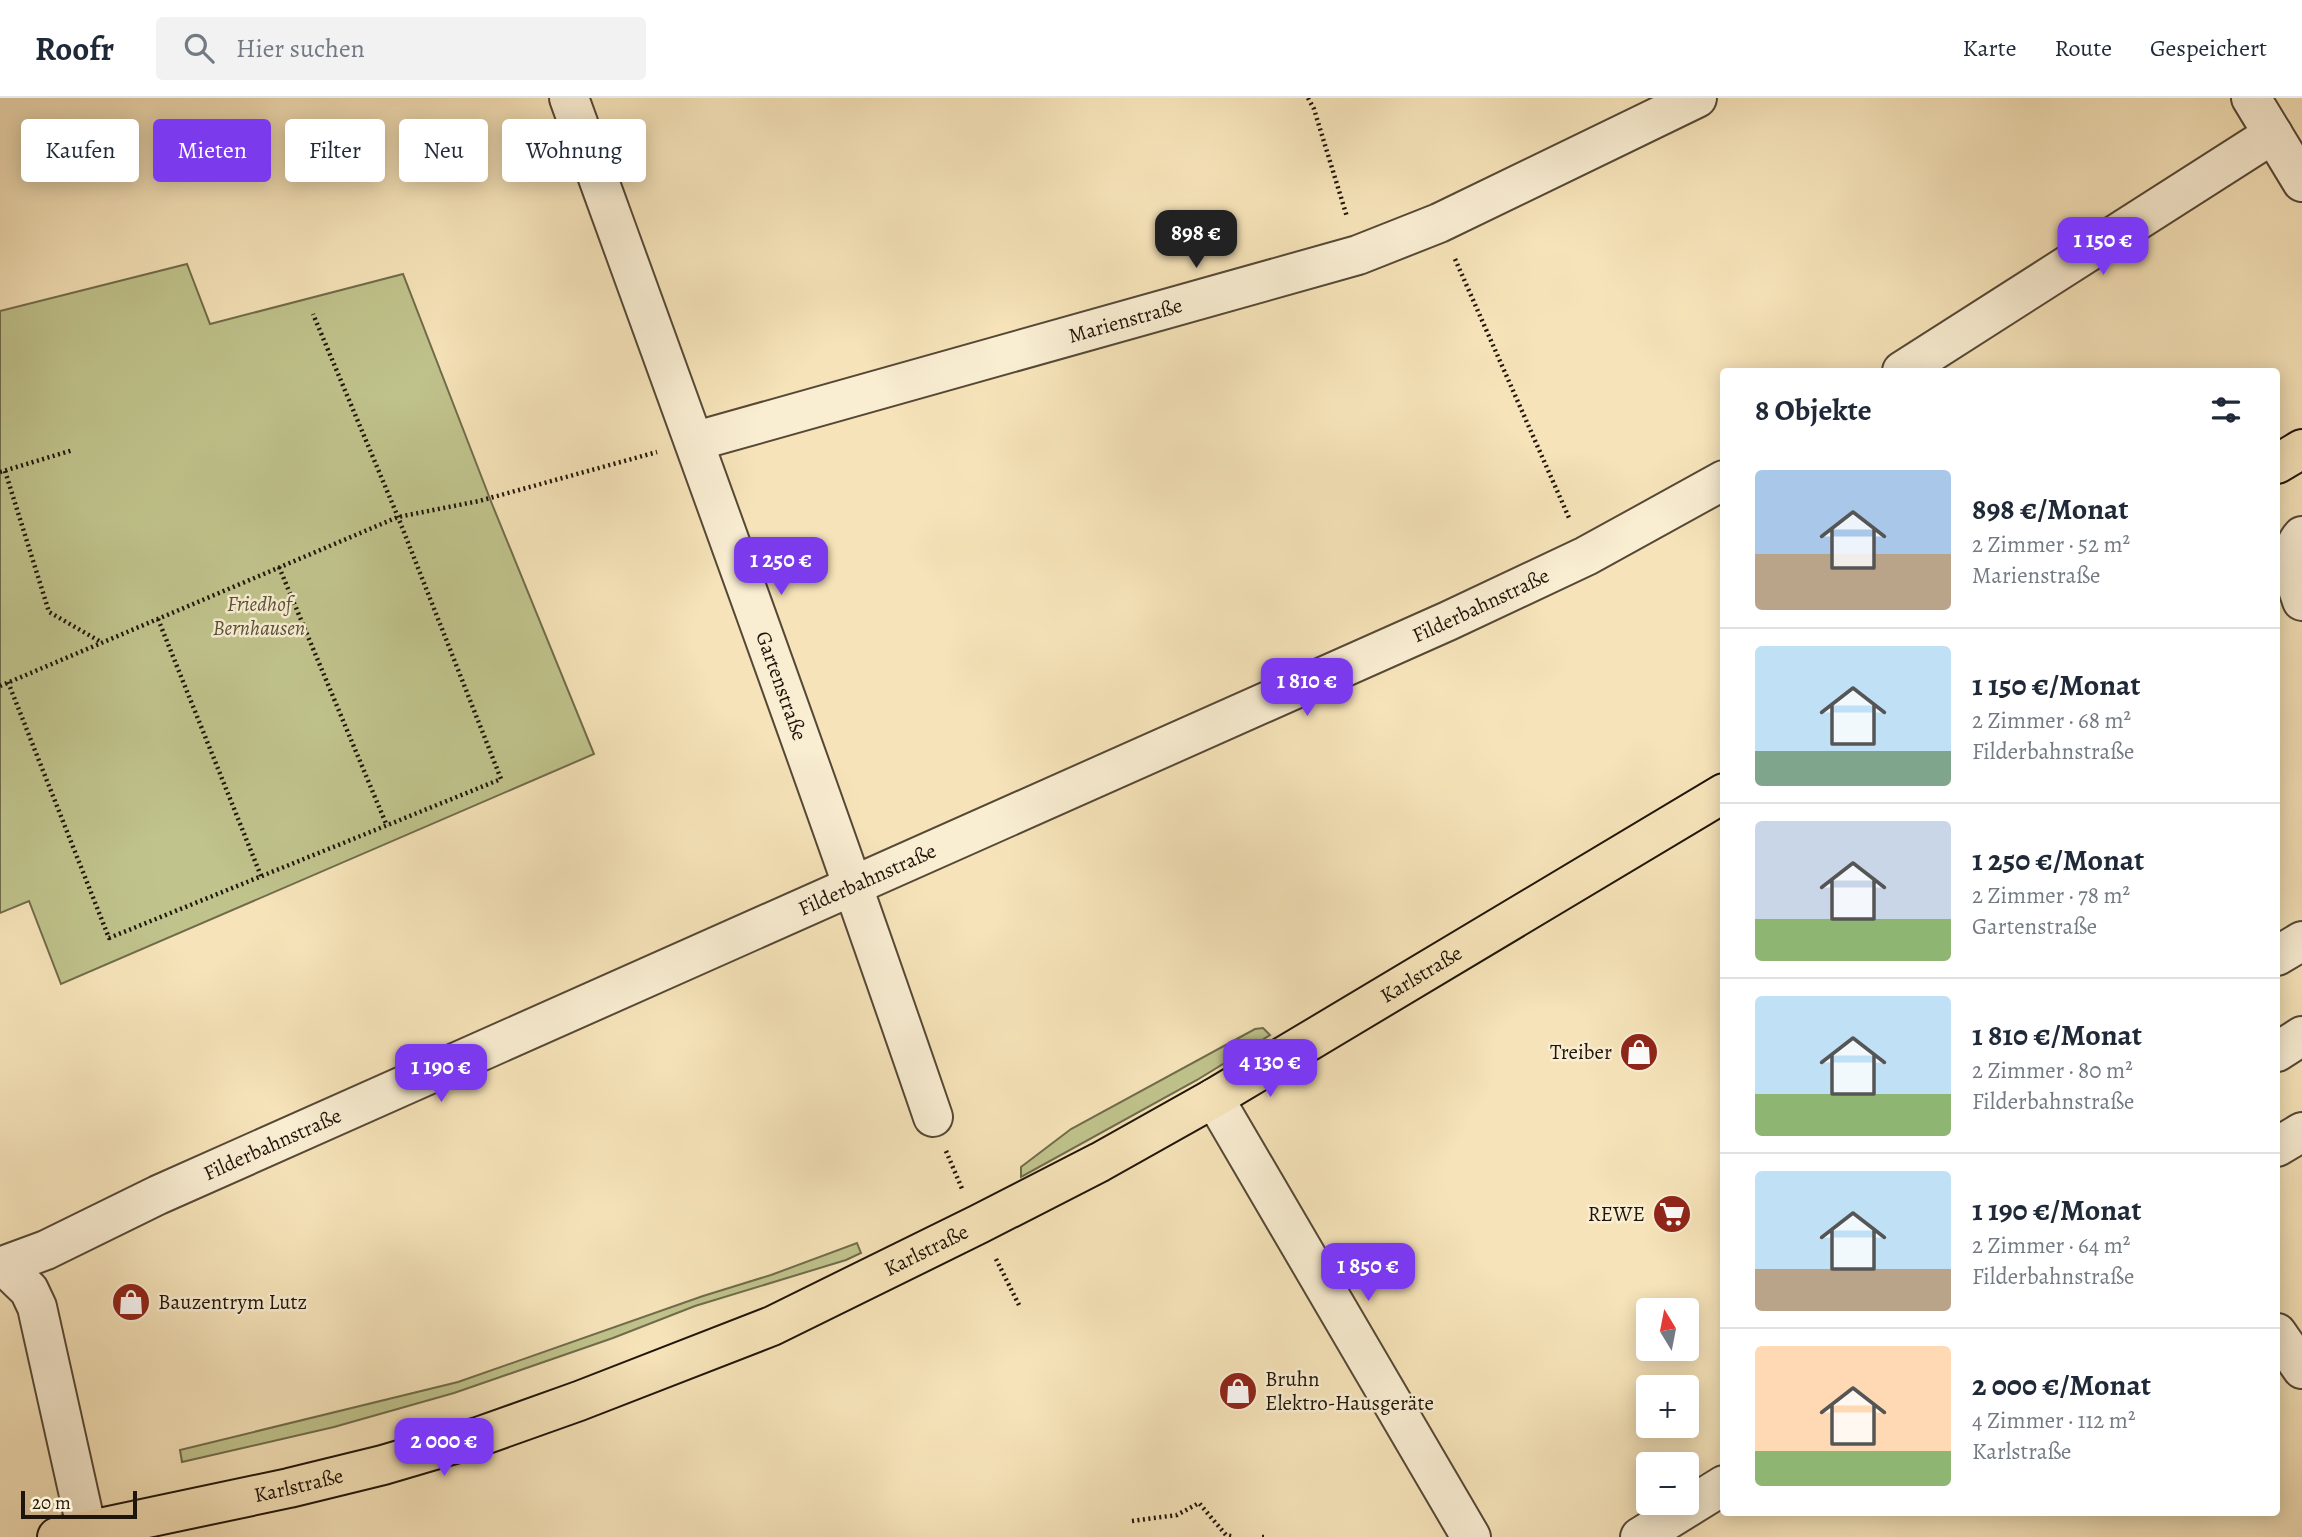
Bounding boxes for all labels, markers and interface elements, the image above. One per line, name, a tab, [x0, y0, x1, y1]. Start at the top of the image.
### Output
search box	[156, 17, 646, 80]
text: Roofr	[35, 26, 114, 71]
icon: search	[180, 29, 218, 67]
text: Hier suchen	[236, 31, 365, 66]
text: Karte	[1963, 32, 2016, 64]
text: Route	[2054, 32, 2112, 64]
text: Gespeichert	[2150, 32, 2267, 64]
chip: Kaufen	[21, 119, 139, 182]
chip: Mieten	[153, 119, 271, 182]
chip: Filter	[285, 119, 385, 182]
chip: Neu	[399, 119, 488, 182]
chip: Wohnung	[502, 119, 646, 182]
pin: 898 €	[1147, 211, 1245, 270]
text: 898 €	[1171, 217, 1221, 248]
pin: 1 150 €	[2038, 218, 2168, 277]
text: 1 150 €	[2073, 224, 2133, 255]
street label: Marienstraße	[1065, 291, 1186, 350]
text: 8 Objekte	[1755, 390, 1872, 430]
icon: filters	[2207, 391, 2245, 429]
text: 898 €/Monat	[1972, 489, 2129, 529]
icon: home	[1811, 498, 1895, 582]
text: 2 Zimmer · 52 m²	[1972, 529, 2130, 560]
pin: 1 250 €	[716, 538, 846, 597]
text: 1 250 €	[750, 544, 812, 575]
text: Marienstraße	[1972, 560, 2100, 591]
street label: Filderbahnstraße	[1408, 561, 1554, 649]
park label: Friedhof Bernhausen	[213, 590, 305, 642]
street label: Gartenstraße	[749, 627, 814, 744]
pin: 1 810 €	[1242, 658, 1372, 718]
text: 1 810 €	[1277, 665, 1337, 696]
text: 1 150 €/Monat	[1972, 665, 2140, 705]
icon: home	[1811, 674, 1895, 758]
text: 2 Zimmer · 68 m²	[1972, 705, 2131, 736]
text: Filderbahnstraße	[1972, 736, 2134, 767]
street label: Filderbahnstraße	[794, 837, 941, 922]
text: 1 250 €/Monat	[1972, 840, 2144, 880]
icon: home	[1811, 849, 1895, 933]
text: 2 Zimmer · 78 m²	[1972, 880, 2130, 911]
text: Gartenstraße	[1972, 911, 2097, 942]
street label: Karlstraße	[1375, 939, 1467, 1009]
text: 1 810 €/Monat	[1972, 1015, 2142, 1055]
icon: home	[1811, 1024, 1895, 1108]
shop icon: Treiber	[1618, 1031, 1660, 1073]
place label: Treiber	[1550, 1038, 1612, 1066]
pin: 4 130 €	[1205, 1040, 1335, 1099]
pin: 1 190 €	[376, 1044, 506, 1104]
text: 4 130 €	[1239, 1046, 1301, 1077]
text: 1 190 €	[411, 1051, 471, 1082]
text: 2 Zimmer · 80 m²	[1972, 1055, 2133, 1086]
text: Filderbahnstraße	[1972, 1086, 2134, 1117]
street label: Filderbahnstraße	[199, 1101, 346, 1187]
text: 1 190 €/Monat	[1972, 1190, 2142, 1230]
supermarket icon: REWE	[1651, 1193, 1693, 1235]
icon: home	[1811, 1199, 1895, 1283]
place label: REWE	[1588, 1200, 1645, 1228]
street label: Karlstraße	[879, 1217, 973, 1283]
text: 2 Zimmer · 64 m²	[1972, 1230, 2130, 1261]
pin: 1 850 €	[1303, 1244, 1433, 1303]
text: 1 850 €	[1337, 1250, 1399, 1281]
text: Filderbahnstraße	[1972, 1261, 2134, 1292]
shop icon: Bauzentrym Lutz	[110, 1281, 152, 1323]
place label: Bauzentrym Lutz	[158, 1288, 307, 1316]
north arrow	[1636, 1298, 1699, 1362]
map controls	[1636, 1298, 1699, 1515]
place label: Bruhn Elektro-Hausgeräte	[1265, 1365, 1434, 1417]
text: 2 000 €/Monat	[1972, 1365, 2151, 1405]
shop icon: Bruhn Elektro-Hausgeräte	[1217, 1370, 1259, 1412]
icon: home	[1811, 1374, 1895, 1458]
button: +	[1636, 1375, 1699, 1438]
text: 4 Zimmer · 112 m²	[1972, 1405, 2135, 1436]
pin: 2 000 €	[379, 1418, 509, 1478]
text: 2 000 €	[410, 1425, 478, 1456]
text: Karlstraße	[1972, 1436, 2071, 1467]
button: −	[1636, 1452, 1699, 1515]
street label: Karlstraße	[251, 1461, 346, 1509]
scale bar	[21, 1488, 136, 1520]
text: 20 m	[32, 1490, 71, 1516]

